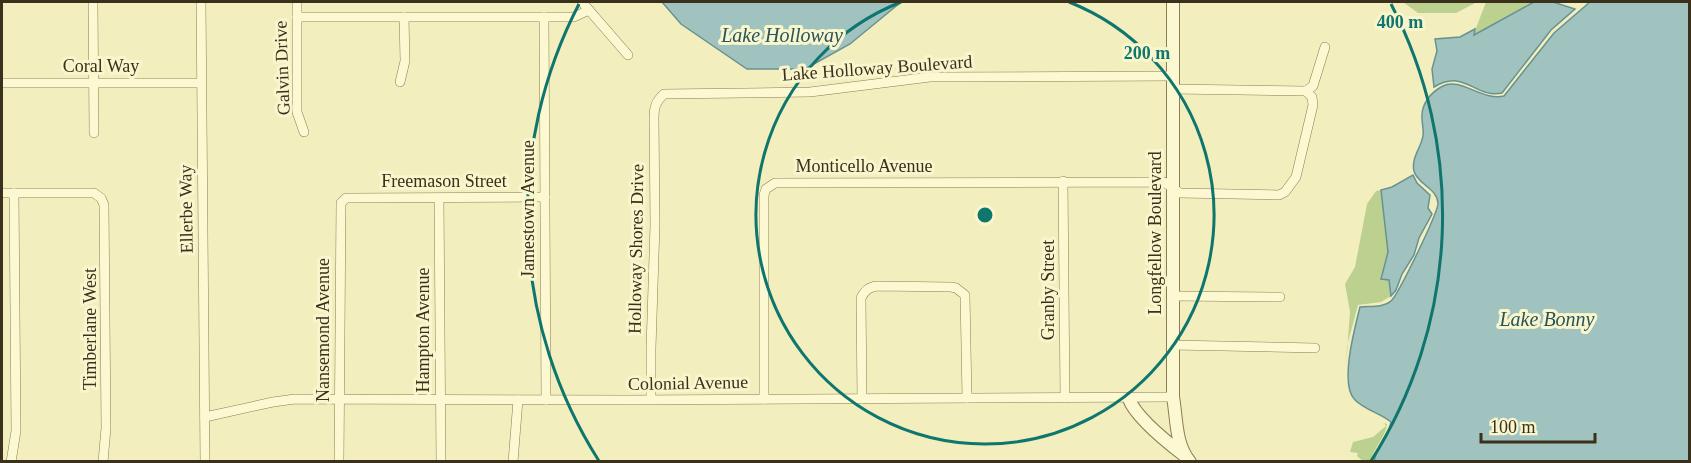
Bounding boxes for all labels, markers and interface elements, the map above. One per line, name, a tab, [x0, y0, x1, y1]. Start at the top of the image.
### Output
text: 400 m	[1377, 12, 1423, 32]
street label: Galvin Drive	[270, 20, 294, 116]
water label: Lake Holloway	[720, 24, 843, 47]
text: 200 m	[1124, 43, 1170, 63]
street label: Lake Holloway Boulevard	[781, 51, 973, 85]
street label: Coral Way	[63, 56, 139, 76]
street label: Jamestown Avenue	[518, 140, 538, 278]
street label: Longfellow Boulevard	[1145, 151, 1165, 315]
street label: Monticello Avenue	[795, 156, 933, 176]
street label: Ellerbe Way	[175, 164, 197, 254]
street label: Holloway Shores Drive	[625, 164, 647, 334]
street label: Freemason Street	[381, 171, 507, 191]
centre of rings	[975, 205, 995, 225]
street label: Granby Street	[1038, 240, 1058, 340]
street label: Nansemond Avenue	[313, 258, 333, 402]
street label: Hampton Avenue	[413, 267, 433, 393]
street label: Timberlane West	[80, 268, 100, 390]
water label: Lake Bonny	[1499, 308, 1595, 331]
street label: Colonial Avenue	[628, 372, 748, 394]
scale bar	[1481, 406, 1595, 444]
text: 100 m	[1490, 417, 1536, 437]

